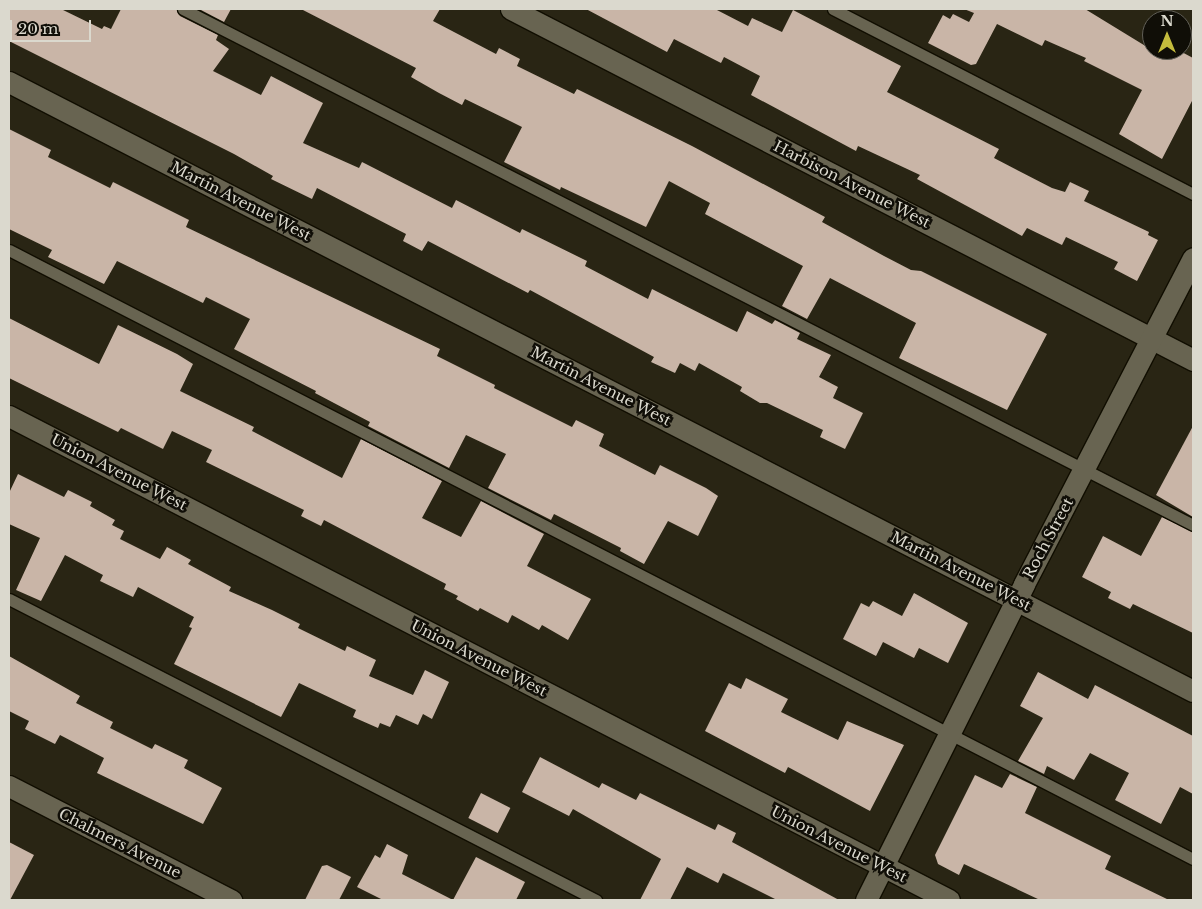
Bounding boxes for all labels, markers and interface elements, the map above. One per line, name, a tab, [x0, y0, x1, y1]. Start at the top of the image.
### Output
scale bar	[12, 10, 94, 42]
north arrow	[1142, 10, 1192, 60]
text: N	[1160, 12, 1174, 30]
text: 20 m	[18, 19, 58, 38]
street label: Harbison Avenue West	[770, 136, 934, 232]
street label: Martin Avenue West	[167, 158, 315, 244]
street label: Martin Avenue West	[527, 343, 675, 429]
street label: Union Avenue West	[48, 430, 190, 514]
street label: Roch Street	[1019, 494, 1077, 582]
street label: Martin Avenue West	[887, 528, 1035, 614]
street label: Union Avenue West	[408, 616, 550, 700]
street label: Union Avenue West	[768, 802, 910, 886]
street label: Chalmers Avenue	[55, 804, 185, 882]

